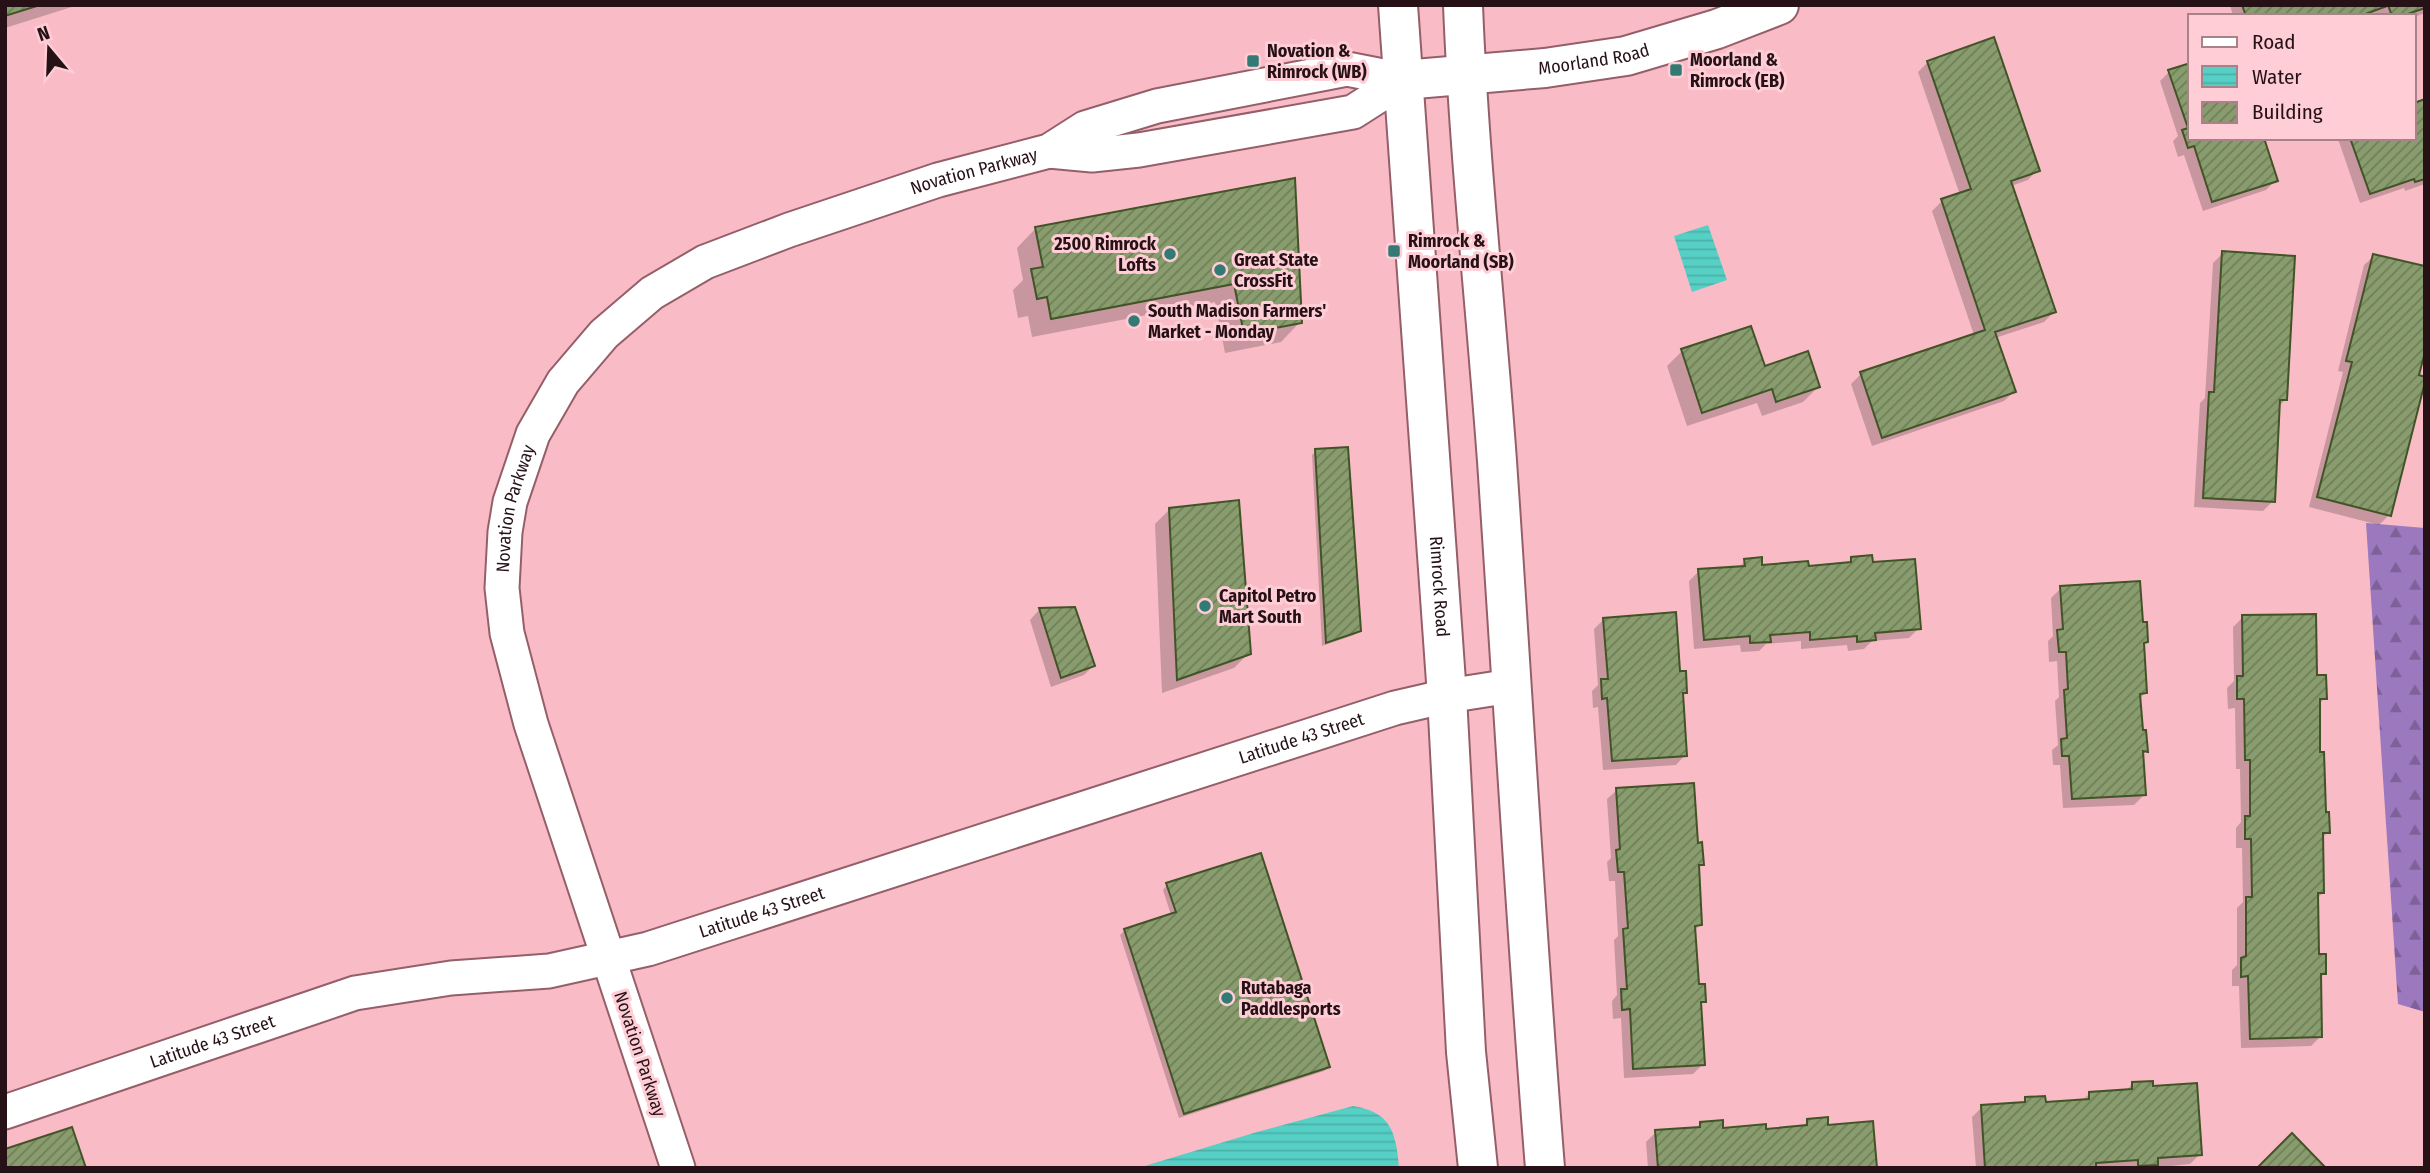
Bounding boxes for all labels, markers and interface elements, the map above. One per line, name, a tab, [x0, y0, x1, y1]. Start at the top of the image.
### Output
north arrow	[14, 14, 84, 84]
legend	[2188, 14, 2416, 140]
text: N	[34, 21, 53, 46]
text: Road	[2252, 29, 2296, 55]
street label: Moorland Road	[1537, 39, 1652, 80]
place label: Novation & Rimrock (WB)	[1267, 40, 1367, 83]
place label: Moorland & Rimrock (EB)	[1690, 49, 1785, 92]
marker: Novation & Rimrock (WB)	[1245, 53, 1261, 69]
marker: Moorland & Rimrock (EB)	[1668, 62, 1684, 78]
text: Water	[2252, 64, 2302, 90]
text: Building	[2252, 99, 2323, 125]
street label: Novation Parkway	[908, 144, 1040, 199]
place label: Rimrock & Moorland (SB)	[1408, 230, 1514, 273]
place label: 2500 Rimrock Lofts	[1053, 233, 1157, 276]
marker: Rimrock & Moorland (SB)	[1386, 243, 1402, 259]
marker: 2500 Rimrock Lofts	[1162, 246, 1178, 262]
place label: Great State CrossFit	[1234, 249, 1318, 292]
marker: Great State CrossFit	[1212, 262, 1228, 278]
place label: South Madison Farmers' Market - Monday	[1148, 300, 1326, 343]
marker: South Madison Farmers' Market - Monday	[1126, 313, 1142, 329]
street label: Novation Parkway	[492, 442, 540, 573]
street label: Rimrock Road	[1425, 535, 1454, 638]
place label: Capitol Petro Mart South	[1219, 585, 1317, 628]
marker: Capitol Petro Mart South	[1197, 598, 1213, 614]
street label: Latitude 43 Street	[1236, 708, 1367, 769]
street label: Latitude 43 Street	[696, 882, 827, 943]
place label: Rutabaga Paddlesports	[1241, 977, 1341, 1020]
street label: Novation Parkway	[609, 988, 671, 1120]
marker: Rutabaga Paddlesports	[1219, 990, 1235, 1006]
street label: Latitude 43 Street	[147, 1010, 278, 1073]

